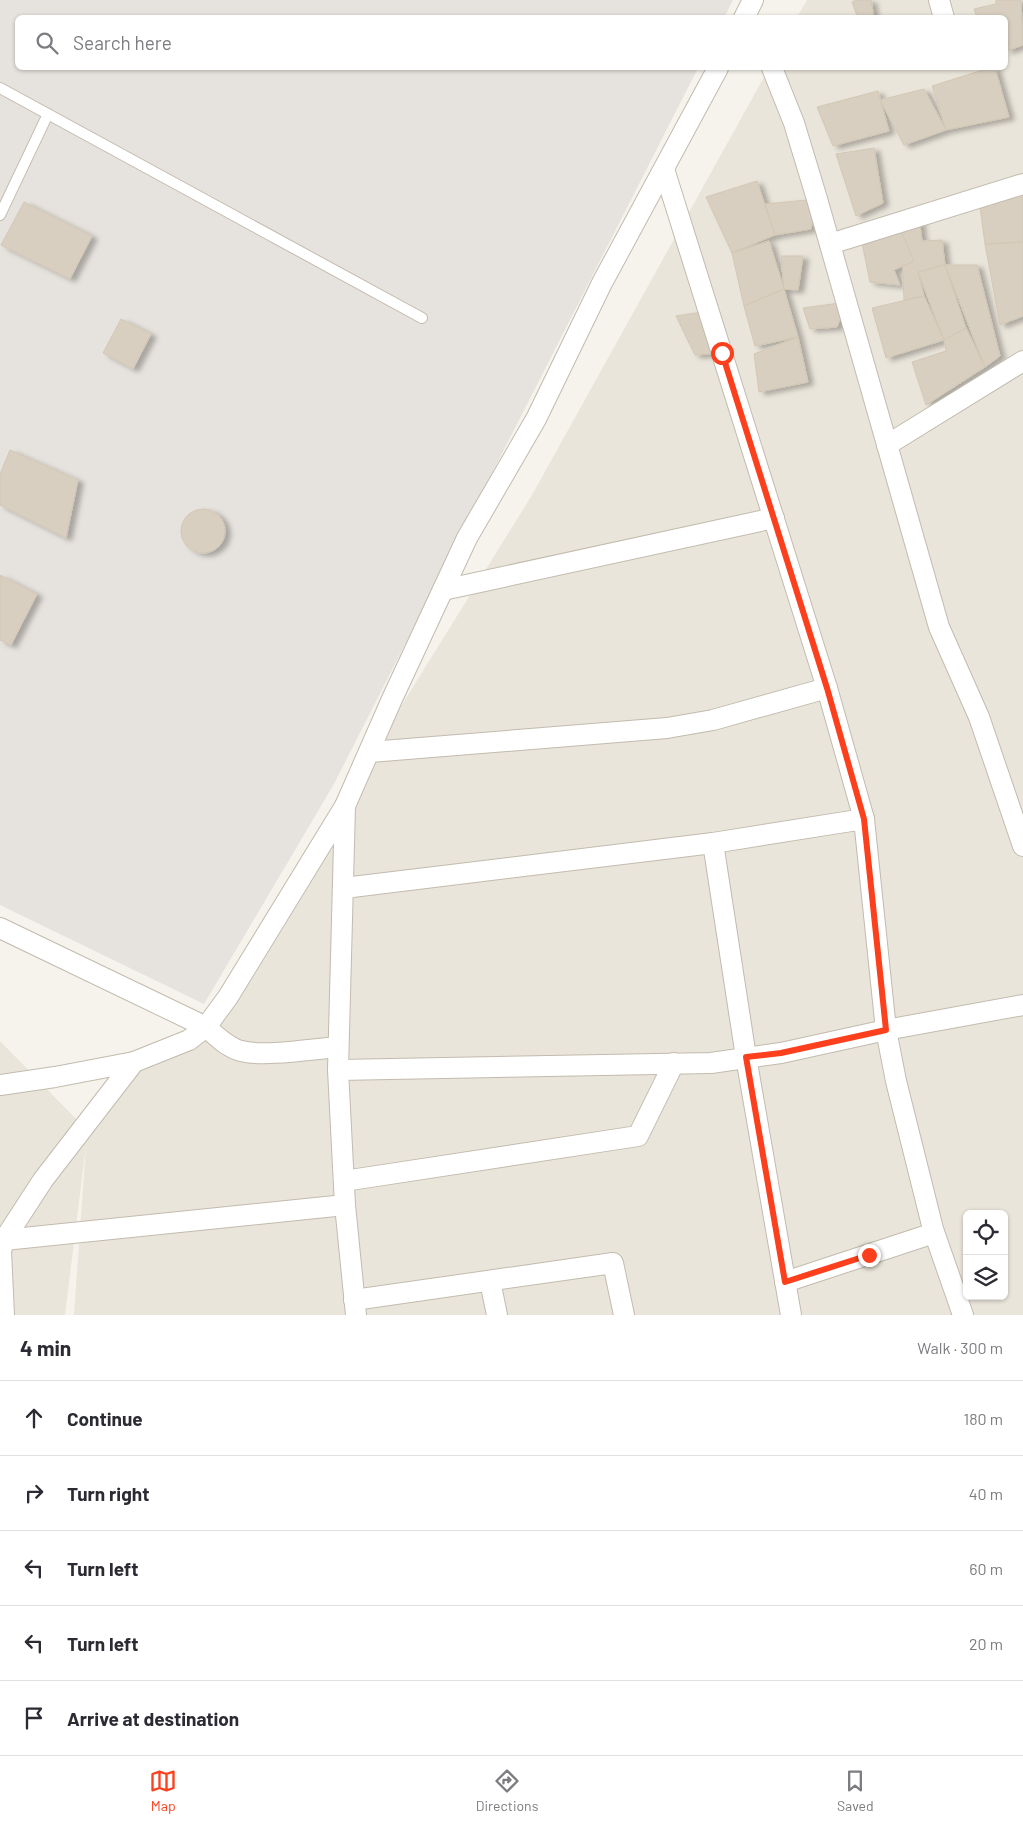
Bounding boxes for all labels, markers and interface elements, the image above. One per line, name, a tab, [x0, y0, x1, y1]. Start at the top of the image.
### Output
search box	[15, 15, 1008, 70]
icon: search	[33, 29, 61, 57]
text: Search here	[73, 31, 172, 54]
route start	[711, 342, 734, 365]
map controls	[963, 1210, 1008, 1300]
button: locate	[963, 1210, 1008, 1255]
route end	[858, 1244, 881, 1267]
button: layers	[963, 1255, 1008, 1300]
text: 4 min	[20, 1335, 71, 1360]
text: Walk · 300 m	[917, 1338, 1003, 1357]
icon: ahead	[20, 1404, 48, 1432]
text: Continue	[67, 1407, 143, 1430]
text: 180 m	[964, 1409, 1003, 1428]
icon: right	[20, 1479, 48, 1507]
text: Turn right	[67, 1482, 149, 1505]
text: 40 m	[969, 1484, 1003, 1503]
icon: left	[20, 1554, 48, 1582]
text: Turn left	[67, 1557, 138, 1580]
text: 60 m	[969, 1559, 1003, 1578]
icon: left	[20, 1629, 48, 1657]
text: Turn left	[67, 1632, 138, 1655]
text: 20 m	[969, 1634, 1003, 1653]
icon: arrive	[20, 1704, 48, 1732]
text: Arrive at destination	[67, 1707, 239, 1730]
tab: Map	[149, 1767, 177, 1814]
tab: Directions	[476, 1767, 538, 1814]
tab: Saved	[837, 1767, 874, 1814]

